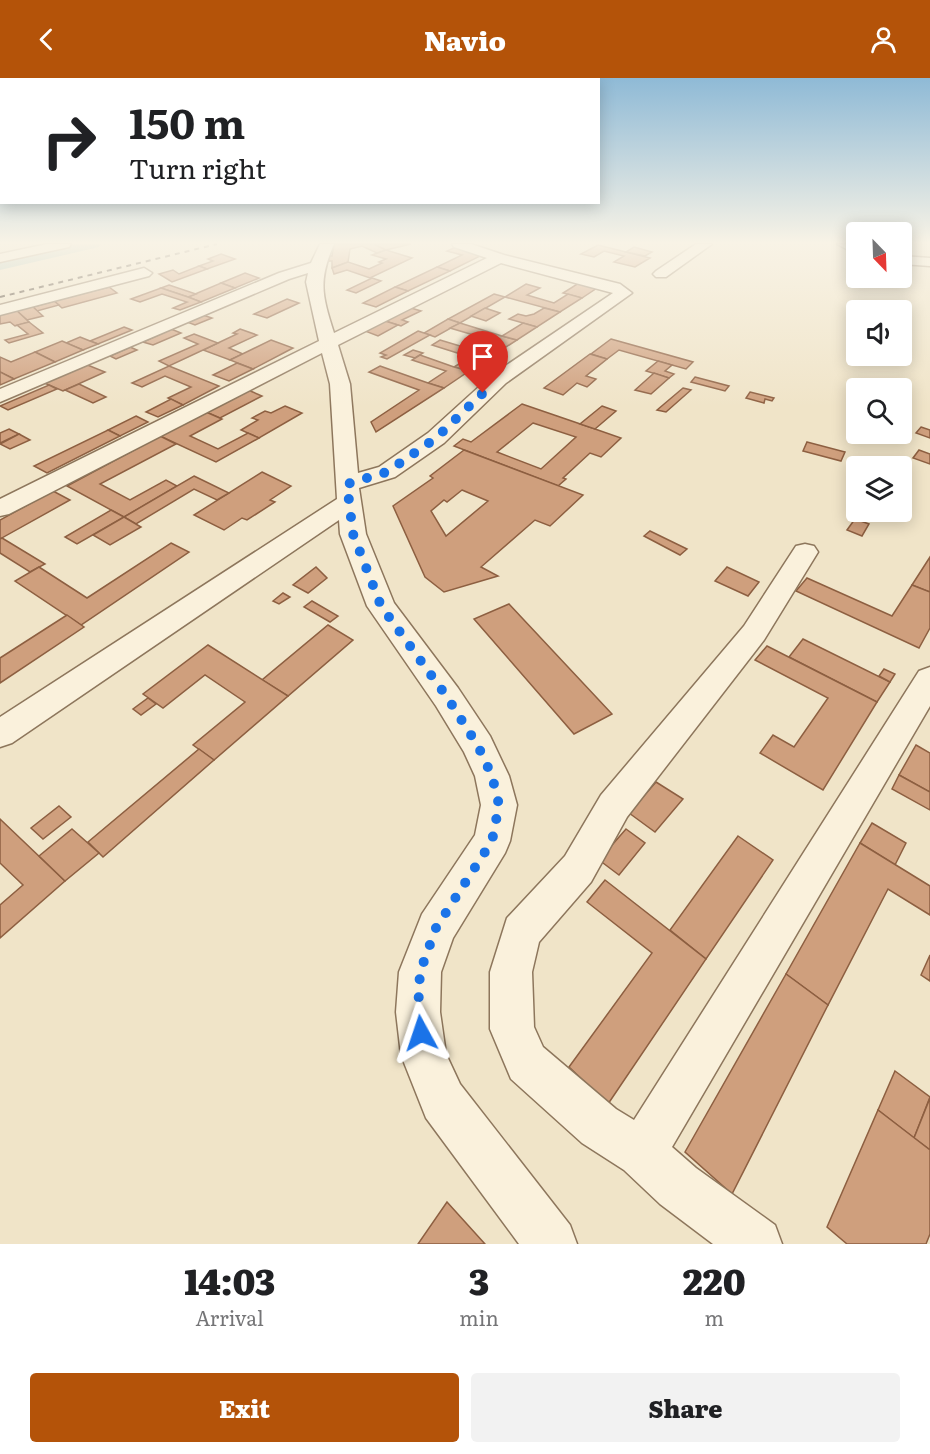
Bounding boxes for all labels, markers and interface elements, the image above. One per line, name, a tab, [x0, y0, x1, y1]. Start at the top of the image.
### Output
text: Navio	[424, 19, 506, 59]
icon: back	[30, 23, 63, 56]
icon: person	[867, 23, 900, 56]
text: 150 m	[129, 90, 245, 152]
icon: right	[30, 102, 108, 180]
text: Turn right	[129, 147, 266, 187]
north arrow	[846, 222, 912, 288]
map controls	[846, 222, 912, 522]
button: sound	[846, 300, 912, 366]
pin	[457, 331, 508, 393]
icon: arrive	[466, 340, 499, 373]
button: search	[846, 378, 912, 444]
button: layers	[846, 456, 912, 522]
position arrow	[389, 1001, 453, 1065]
text: 14:03	[184, 1253, 275, 1306]
text: 3	[469, 1253, 489, 1306]
text: 220	[683, 1253, 746, 1306]
text: Arrival	[196, 1302, 264, 1332]
text: min	[459, 1302, 499, 1332]
text: m	[705, 1302, 724, 1332]
button: Exit	[30, 1373, 459, 1442]
button: Share	[471, 1373, 900, 1442]

